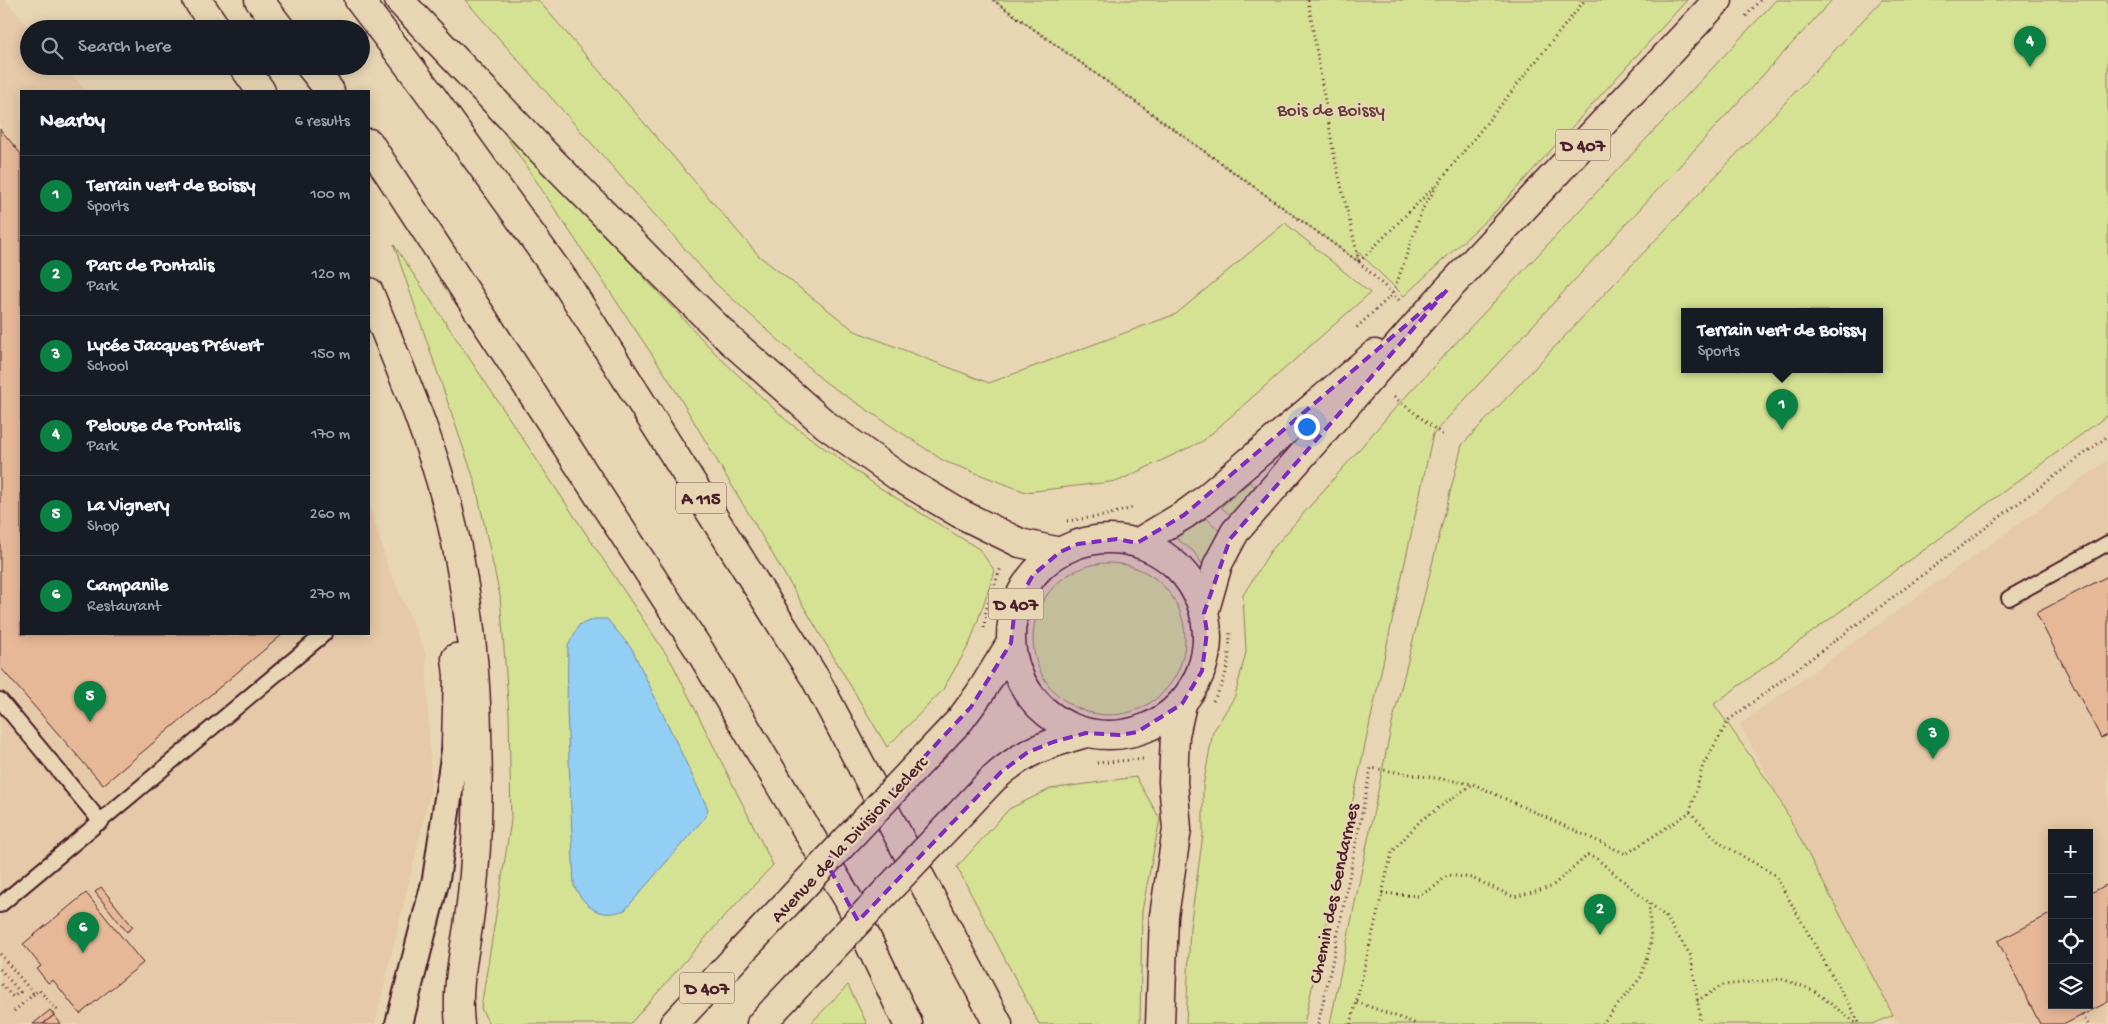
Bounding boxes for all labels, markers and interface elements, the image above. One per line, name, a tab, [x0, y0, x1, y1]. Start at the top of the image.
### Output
search box	[20, 20, 370, 75]
pin: 4	[2014, 26, 2046, 67]
icon: search	[38, 34, 66, 62]
text: Search here	[78, 36, 172, 59]
park label: Bois de Boissy	[1276, 100, 1385, 123]
text: Nearby	[40, 110, 105, 135]
text: 6 results	[295, 113, 350, 132]
road number: D 407	[1556, 130, 1610, 160]
text: Terrain vert de Boissy	[87, 175, 255, 198]
text: 1	[53, 186, 59, 205]
text: 100 m	[310, 186, 350, 205]
text: Sports	[87, 198, 129, 217]
text: Parc de Pontalis	[87, 255, 214, 278]
text: 2	[52, 266, 60, 285]
text: 120 m	[311, 266, 350, 285]
text: Park	[87, 278, 118, 297]
popup	[1681, 308, 1883, 373]
text: Terrain vert de Boissy	[1698, 320, 1866, 343]
text: Lycée Jacques Prévert	[87, 335, 262, 358]
text: Sports	[1698, 343, 1739, 362]
text: 3	[52, 346, 60, 365]
text: 150 m	[311, 346, 350, 365]
text: School	[87, 358, 129, 377]
pin: 1	[1766, 389, 1798, 430]
your location	[1294, 414, 1320, 440]
text: Pelouse de Pontalis	[87, 415, 240, 438]
text: 4	[52, 426, 60, 445]
text: 170 m	[311, 426, 350, 445]
text: Park	[87, 438, 118, 457]
road number: A 115	[676, 482, 726, 514]
text: La Vignery	[87, 495, 169, 518]
text: 5	[52, 506, 60, 525]
text: 260 m	[310, 506, 350, 525]
text: Shop	[87, 518, 119, 537]
text: Campanile	[87, 575, 168, 598]
text: 6	[52, 586, 60, 605]
text: 270 m	[310, 586, 350, 605]
road number: D 407	[988, 588, 1044, 620]
text: Restaurant	[87, 598, 161, 617]
pin: 5	[74, 681, 106, 722]
pin: 3	[1917, 718, 1949, 759]
street label: Avenue de la Division Leclerc	[767, 752, 934, 929]
street label: Chemin des Gendarmes	[1305, 801, 1366, 986]
map controls	[2048, 829, 2093, 1009]
button: +	[2048, 829, 2093, 874]
button: −	[2048, 874, 2093, 919]
pin: 2	[1584, 894, 1616, 935]
pin: 6	[67, 912, 99, 953]
button: locate	[2048, 919, 2093, 964]
button: layers	[2048, 964, 2093, 1009]
road number: D 407	[680, 972, 734, 1004]

